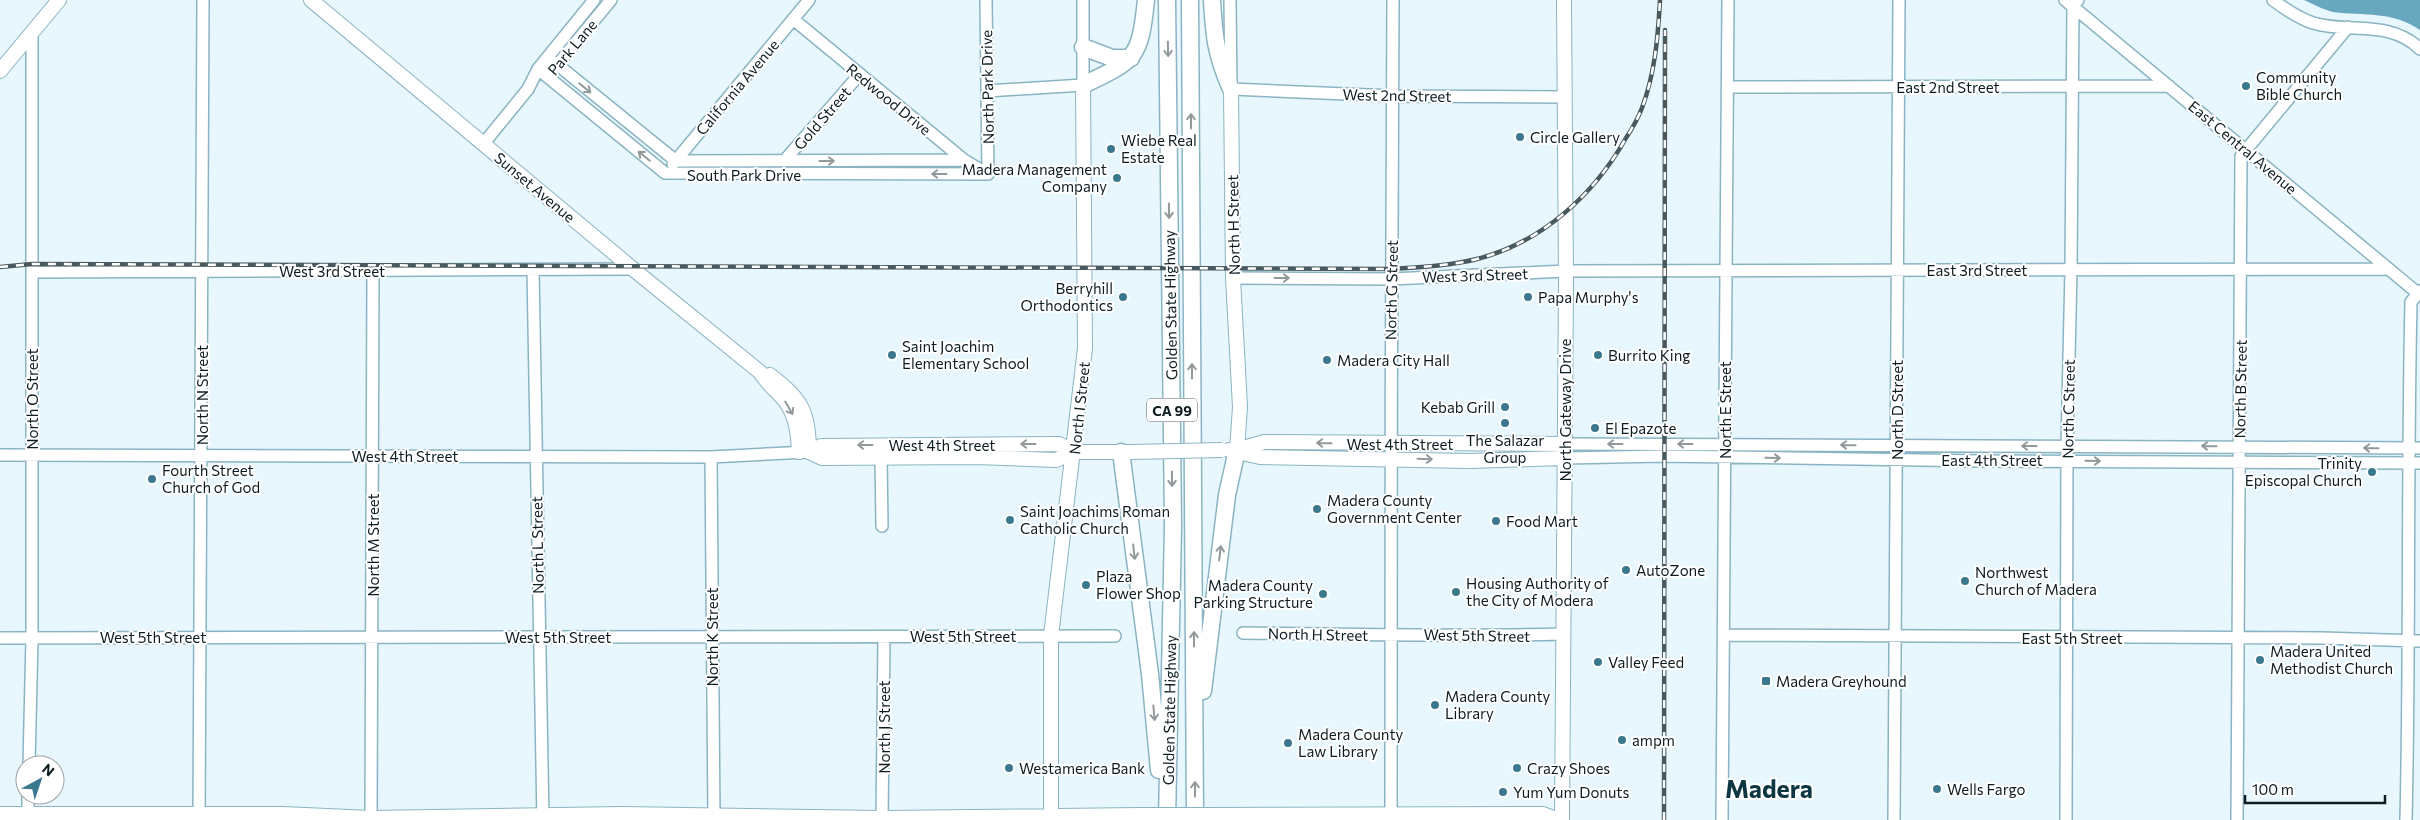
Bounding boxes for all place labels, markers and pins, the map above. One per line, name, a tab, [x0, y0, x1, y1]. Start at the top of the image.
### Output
place label: Community Bible Church	[2256, 68, 2342, 103]
marker: Community Bible Church	[2240, 80, 2252, 92]
place label: Circle Gallery	[1530, 128, 1620, 146]
place label: Wiebe Real Estate	[1121, 131, 1197, 166]
marker: Circle Gallery	[1514, 131, 1526, 143]
marker: Wiebe Real Estate	[1105, 143, 1117, 155]
place label: Madera Management Company	[962, 160, 1107, 195]
marker: Madera Management Company	[1111, 172, 1123, 184]
place label: Berryhill Orthodontics	[1021, 279, 1113, 314]
place label: Papa Murphy's	[1538, 288, 1639, 306]
marker: Berryhill Orthodontics	[1117, 291, 1129, 303]
marker: Papa Murphy's	[1522, 291, 1534, 303]
place label: Saint Joachim Elementary School	[902, 337, 1029, 372]
place label: Burrito King	[1608, 346, 1690, 364]
marker: Saint Joachim Elementary School	[886, 349, 898, 361]
marker: Burrito King	[1592, 349, 1604, 361]
place label: Madera City Hall	[1337, 351, 1450, 369]
marker: Madera City Hall	[1321, 354, 1333, 366]
place label: Kebab Grill	[1421, 398, 1495, 416]
marker: Kebab Grill	[1499, 401, 1511, 413]
marker: The Salazar Group	[1499, 417, 1511, 429]
place label: El Epazote	[1605, 419, 1677, 437]
marker: El Epazote	[1589, 422, 1601, 434]
place label: The Salazar Group	[1466, 431, 1544, 466]
place label: Trinity Episcopal Church	[2245, 454, 2362, 489]
place label: Fourth Street Church of God	[162, 461, 260, 496]
marker: Trinity Episcopal Church	[2366, 466, 2378, 478]
marker: Fourth Street Church of God	[146, 473, 158, 485]
place label: Madera County Government Center	[1327, 491, 1462, 526]
place label: Saint Joachims Roman Catholic Church	[1020, 502, 1170, 537]
marker: Madera County Government Center	[1311, 503, 1323, 515]
place label: Food Mart	[1506, 512, 1578, 530]
marker: Saint Joachims Roman Catholic Church	[1004, 514, 1016, 526]
marker: Food Mart	[1490, 515, 1502, 527]
place label: AutoZone	[1636, 561, 1705, 579]
place label: Northwest Church of Madera	[1975, 563, 2097, 598]
marker: AutoZone	[1620, 564, 1632, 576]
place label: Plaza Flower Shop	[1096, 567, 1181, 602]
place label: Housing Authority of the City of Modera	[1466, 574, 1609, 609]
marker: Northwest Church of Madera	[1959, 575, 1971, 587]
place label: Madera County Parking Structure	[1193, 576, 1313, 611]
marker: Plaza Flower Shop	[1080, 579, 1092, 591]
marker: Housing Authority of the City of Modera	[1450, 586, 1462, 598]
marker: Madera County Parking Structure	[1317, 588, 1329, 600]
place label: Madera United Methodist Church	[2270, 642, 2393, 677]
place label: Valley Feed	[1608, 653, 1684, 671]
marker: Madera United Methodist Church	[2254, 654, 2266, 666]
marker: Valley Feed	[1592, 656, 1604, 668]
place label: Madera Greyhound	[1776, 672, 1907, 690]
marker: Madera Greyhound	[1760, 675, 1772, 687]
place label: Madera County Library	[1445, 687, 1551, 722]
marker: Madera County Library	[1429, 699, 1441, 711]
place label: Madera County Law Library	[1298, 725, 1404, 760]
place label: ampm	[1632, 731, 1675, 749]
marker: ampm	[1616, 734, 1628, 746]
marker: Madera County Law Library	[1282, 737, 1294, 749]
place label: Westamerica Bank	[1019, 759, 1145, 777]
place label: Crazy Shoes	[1527, 759, 1610, 777]
marker: Westamerica Bank	[1003, 762, 1015, 774]
marker: Crazy Shoes	[1511, 762, 1523, 774]
place label: Wells Fargo	[1947, 780, 2026, 798]
place label: Yum Yum Donuts	[1513, 783, 1629, 801]
marker: Wells Fargo	[1931, 783, 1943, 795]
marker: Yum Yum Donuts	[1497, 786, 1509, 798]

